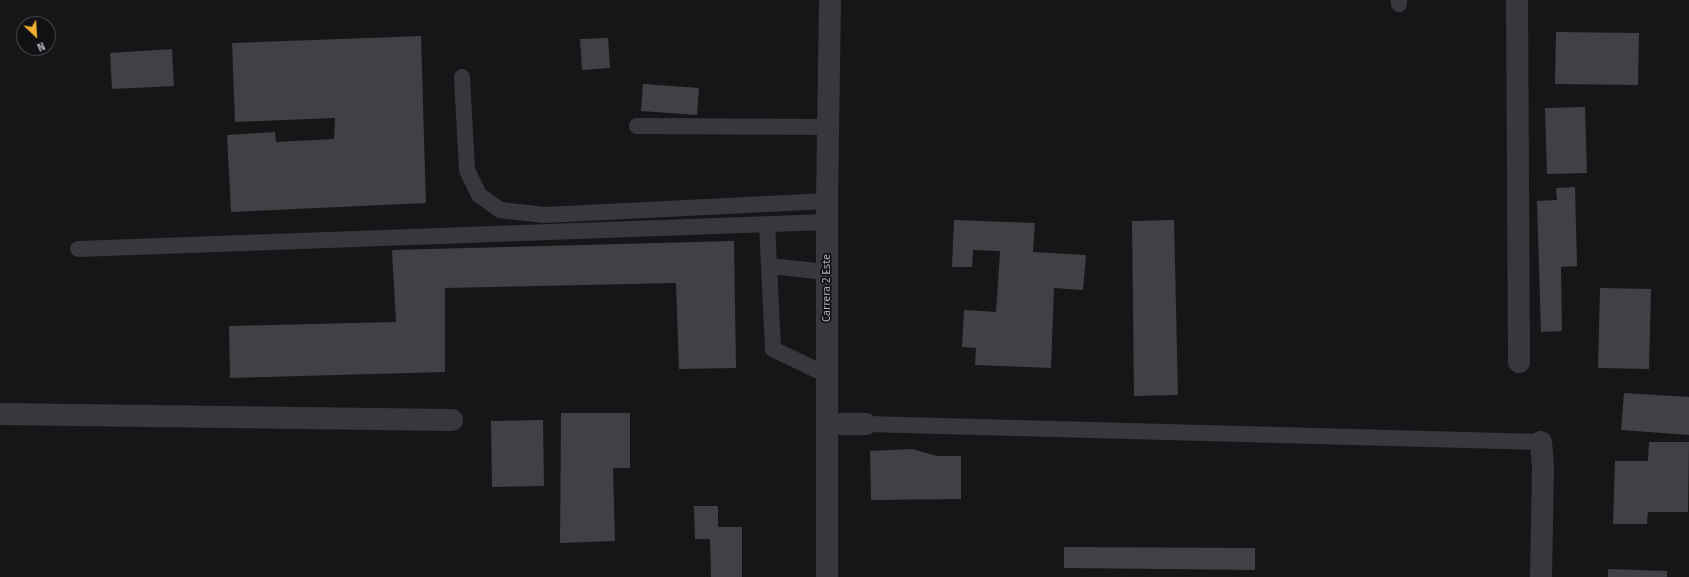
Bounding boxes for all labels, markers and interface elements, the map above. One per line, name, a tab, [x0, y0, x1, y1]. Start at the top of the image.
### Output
north arrow	[16, 16, 56, 56]
text: N	[35, 39, 47, 54]
street label: Carrera 2 Este	[820, 254, 834, 322]

